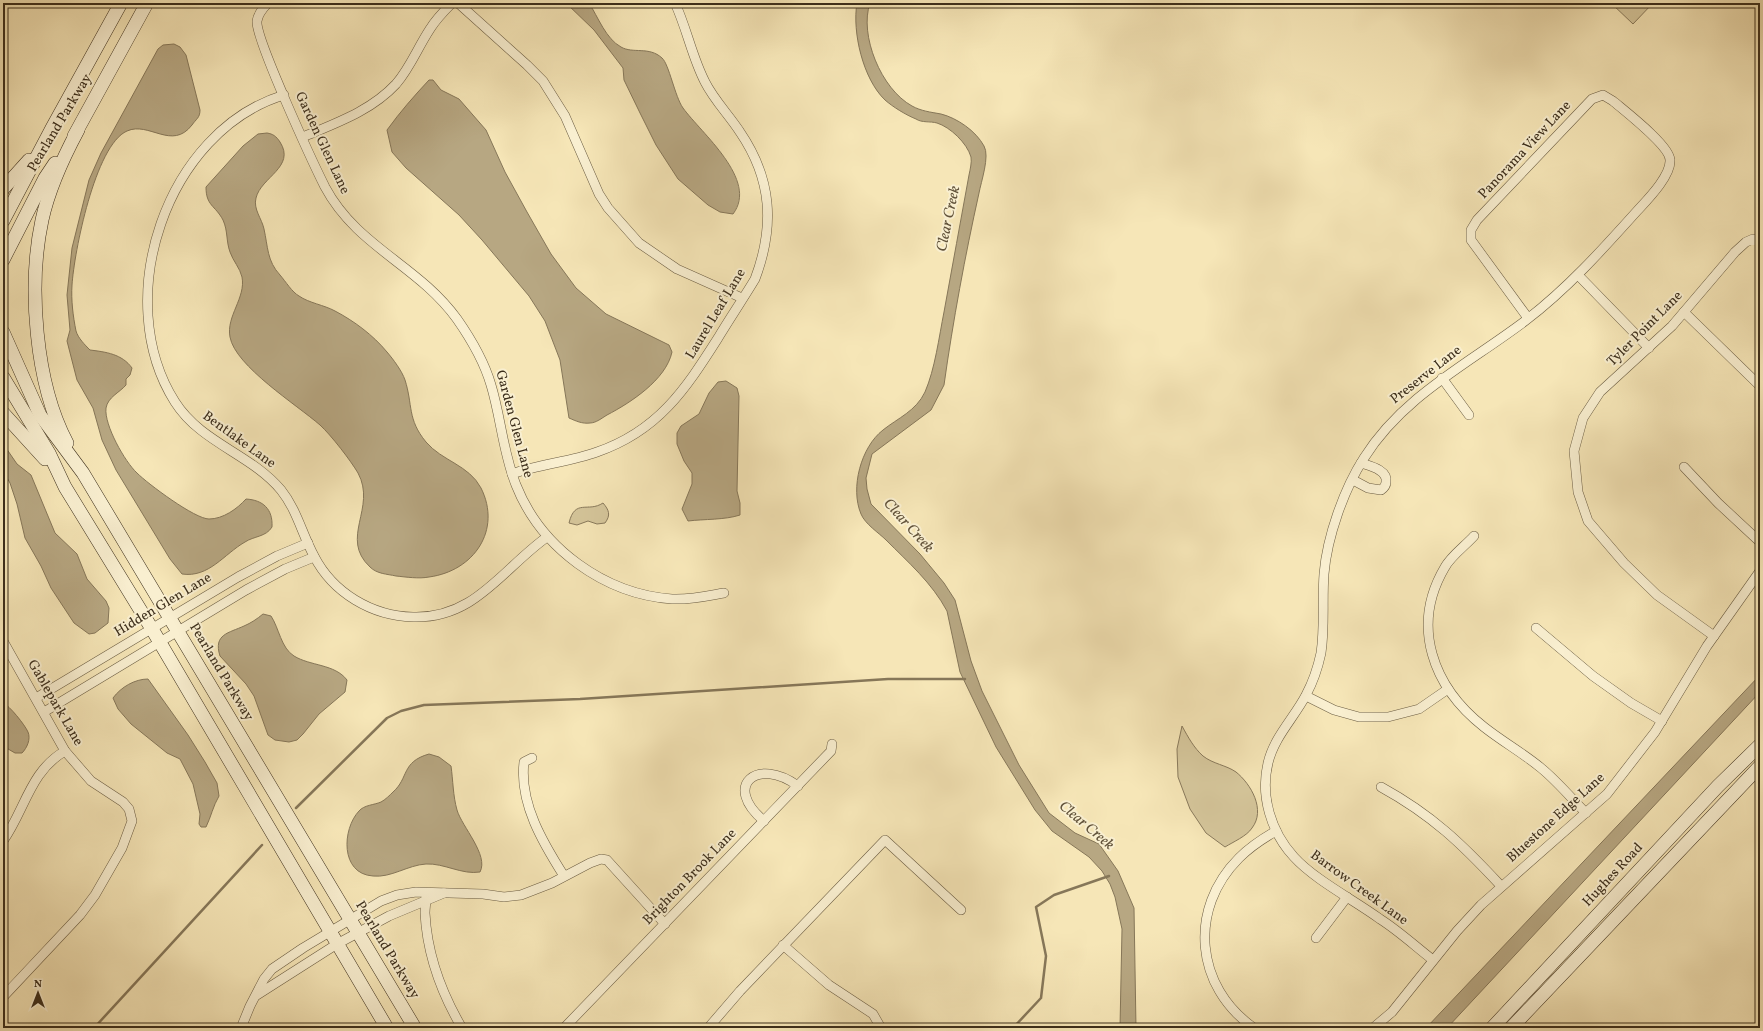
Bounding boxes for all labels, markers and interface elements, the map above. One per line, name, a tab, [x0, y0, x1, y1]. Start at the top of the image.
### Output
street label: Pearland Parkway	[23, 70, 97, 176]
street label: Garden Glen Lane	[290, 89, 354, 198]
street label: Panorama View Lane	[1474, 96, 1576, 203]
water label: Clear Creek	[932, 184, 966, 254]
street label: Laurel Leaf Lane	[681, 265, 751, 363]
street label: Tyler Point Lane	[1603, 287, 1687, 371]
street label: Preserve Lane	[1386, 341, 1466, 409]
street label: Garden Glen Lane	[490, 368, 538, 480]
street label: Bentlake Lane	[198, 407, 280, 473]
water label: Clear Creek	[878, 494, 938, 558]
street label: Hidden Glen Lane	[111, 568, 215, 642]
street label: Pearland Parkway	[184, 619, 258, 725]
street label: Gablepark Lane	[23, 656, 88, 750]
street label: Bluestone Edge Lane	[1503, 768, 1610, 867]
water label: Clear Creek	[1054, 796, 1118, 856]
street label: Brighton Brook Lane	[639, 824, 741, 929]
street label: Hughes Road	[1578, 839, 1648, 911]
street label: Barrow Creek Lane	[1306, 846, 1412, 930]
street label: Pearland Parkway	[350, 897, 424, 1003]
north arrow	[18, 973, 58, 1013]
text: N	[34, 977, 42, 992]

